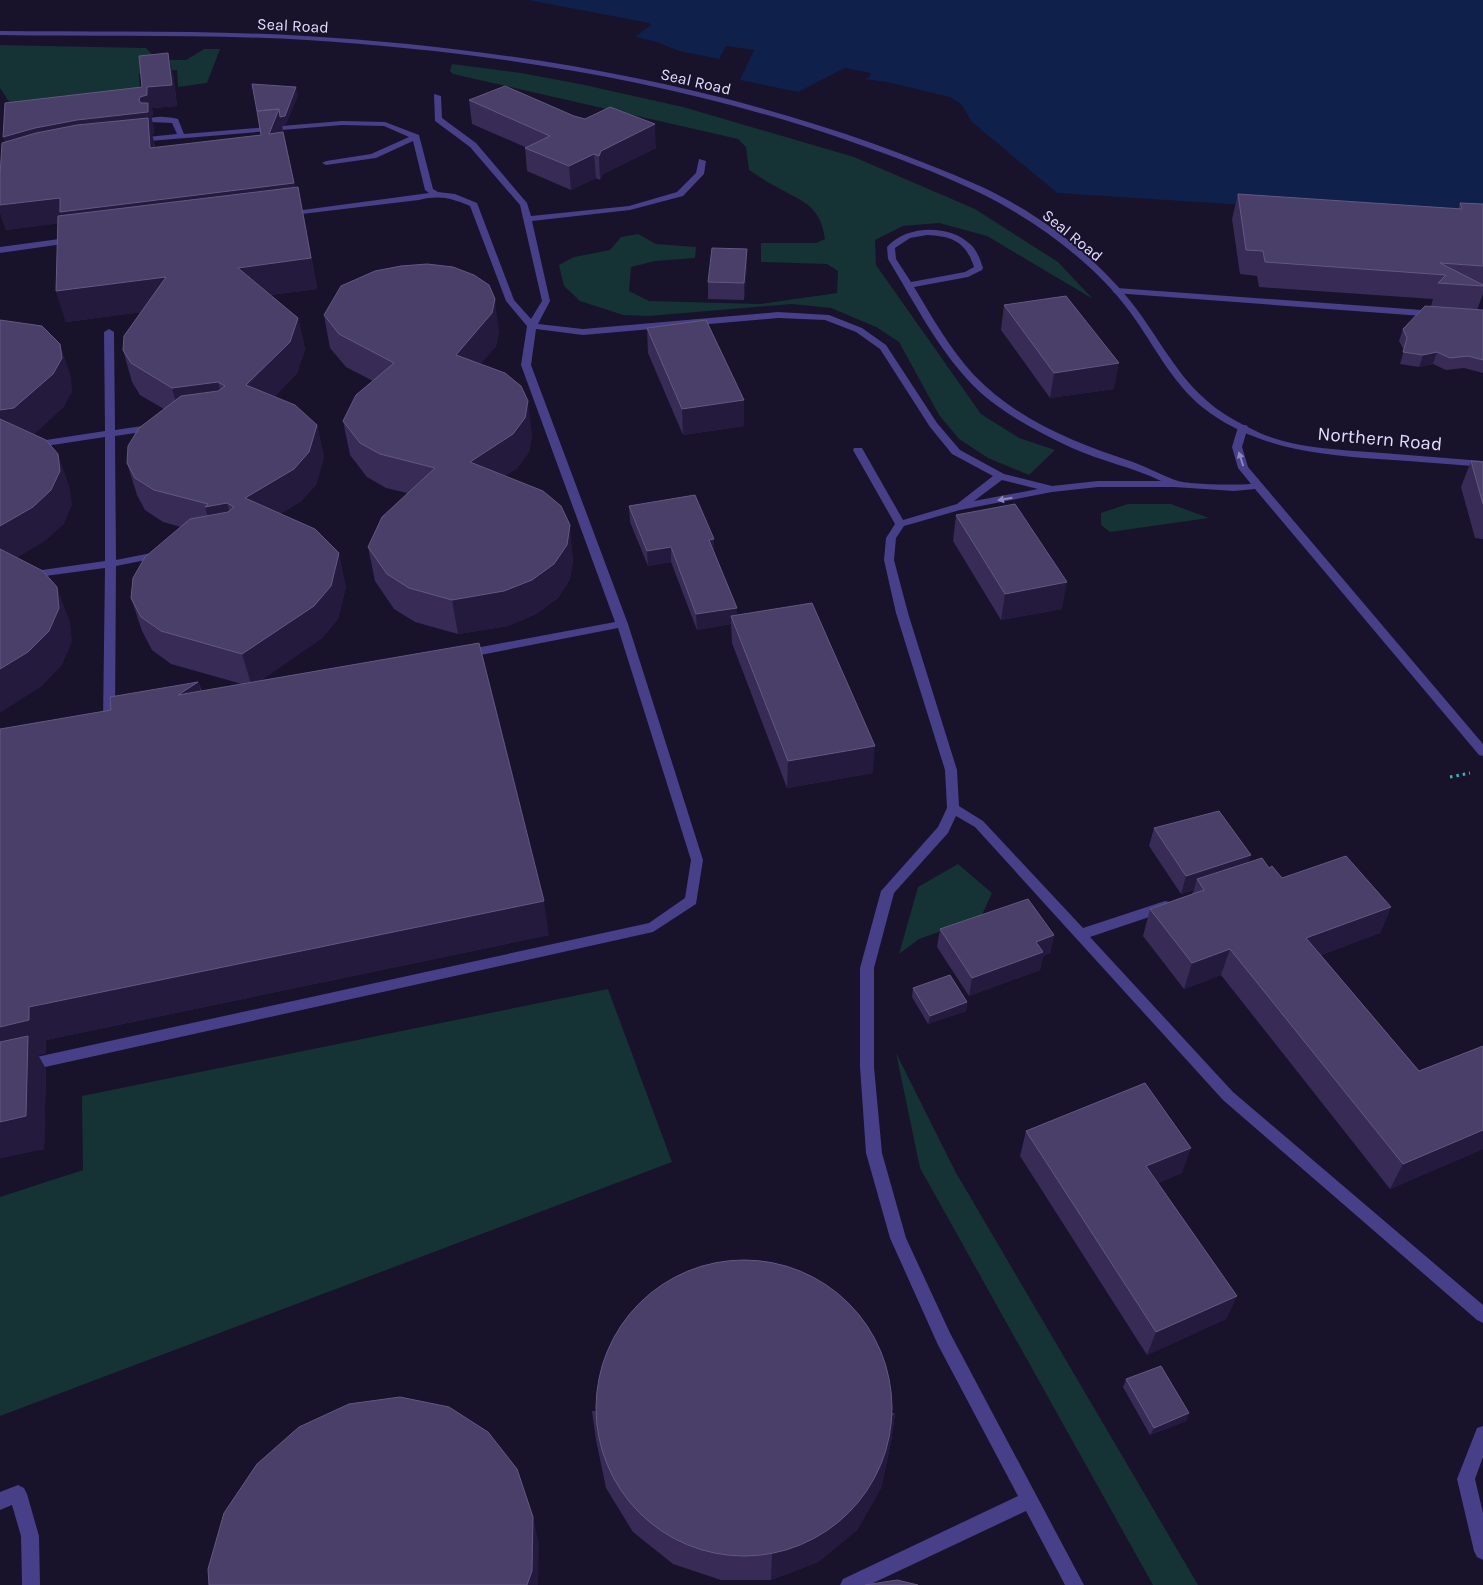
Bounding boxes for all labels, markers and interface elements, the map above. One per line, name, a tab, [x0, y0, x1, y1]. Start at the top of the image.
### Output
street label: Seal Road	[257, 14, 329, 37]
street label: Seal Road	[659, 64, 733, 99]
street label: Seal Road	[1039, 205, 1107, 265]
street label: Northern Road	[1317, 423, 1443, 455]
one-way arrow	[1236, 451, 1244, 466]
one-way arrow	[997, 495, 1013, 503]

